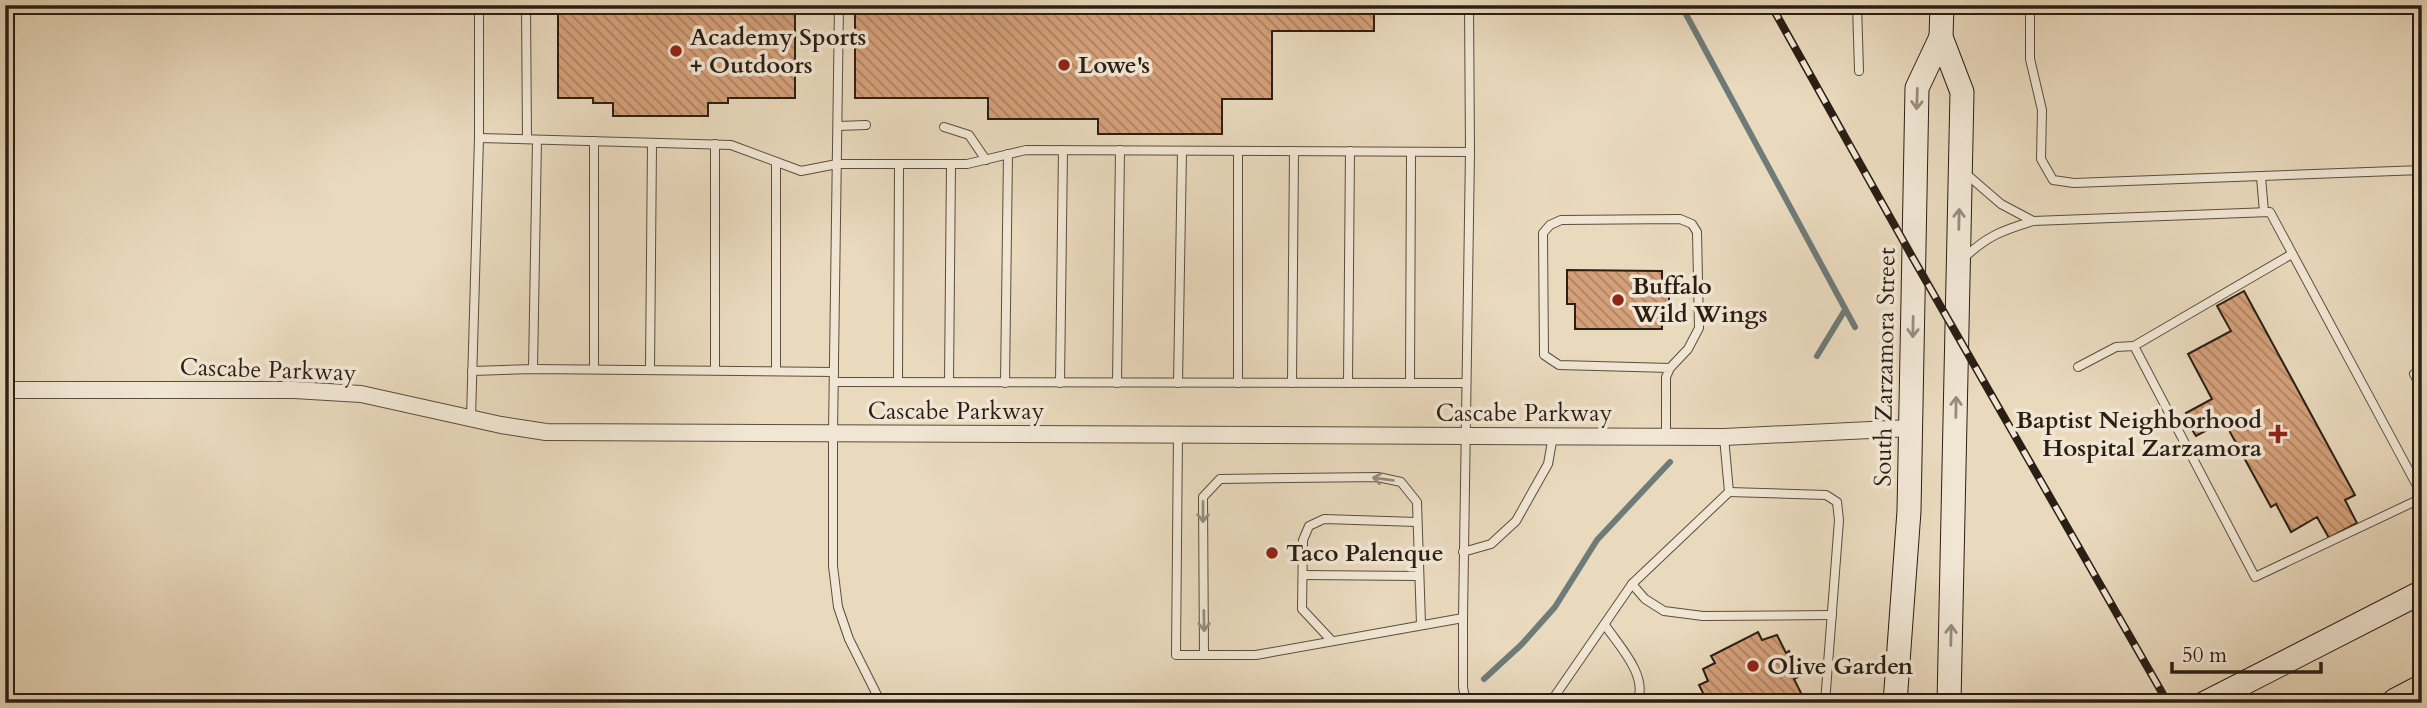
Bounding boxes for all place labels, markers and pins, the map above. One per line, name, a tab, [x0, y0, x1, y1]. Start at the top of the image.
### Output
place label: Academy Sports + Outdoors	[690, 21, 866, 82]
marker: Academy Sports + Outdoors	[668, 43, 684, 59]
place label: Lowe's	[1078, 49, 1150, 82]
marker: Lowe's	[1056, 57, 1072, 73]
place label: Buffalo Wild Wings	[1631, 270, 1768, 331]
marker: Buffalo Wild Wings	[1610, 292, 1626, 308]
place label: Baptist Neighborhood Hospital Zarzamora	[2016, 404, 2262, 465]
marker: Baptist Neighborhood Hospital Zarzamora	[2268, 424, 2288, 444]
place label: Taco Palenque	[1286, 537, 1444, 570]
marker: Taco Palenque	[1264, 545, 1280, 561]
place label: Olive Garden	[1767, 650, 1914, 683]
marker: Olive Garden	[1745, 658, 1761, 674]

